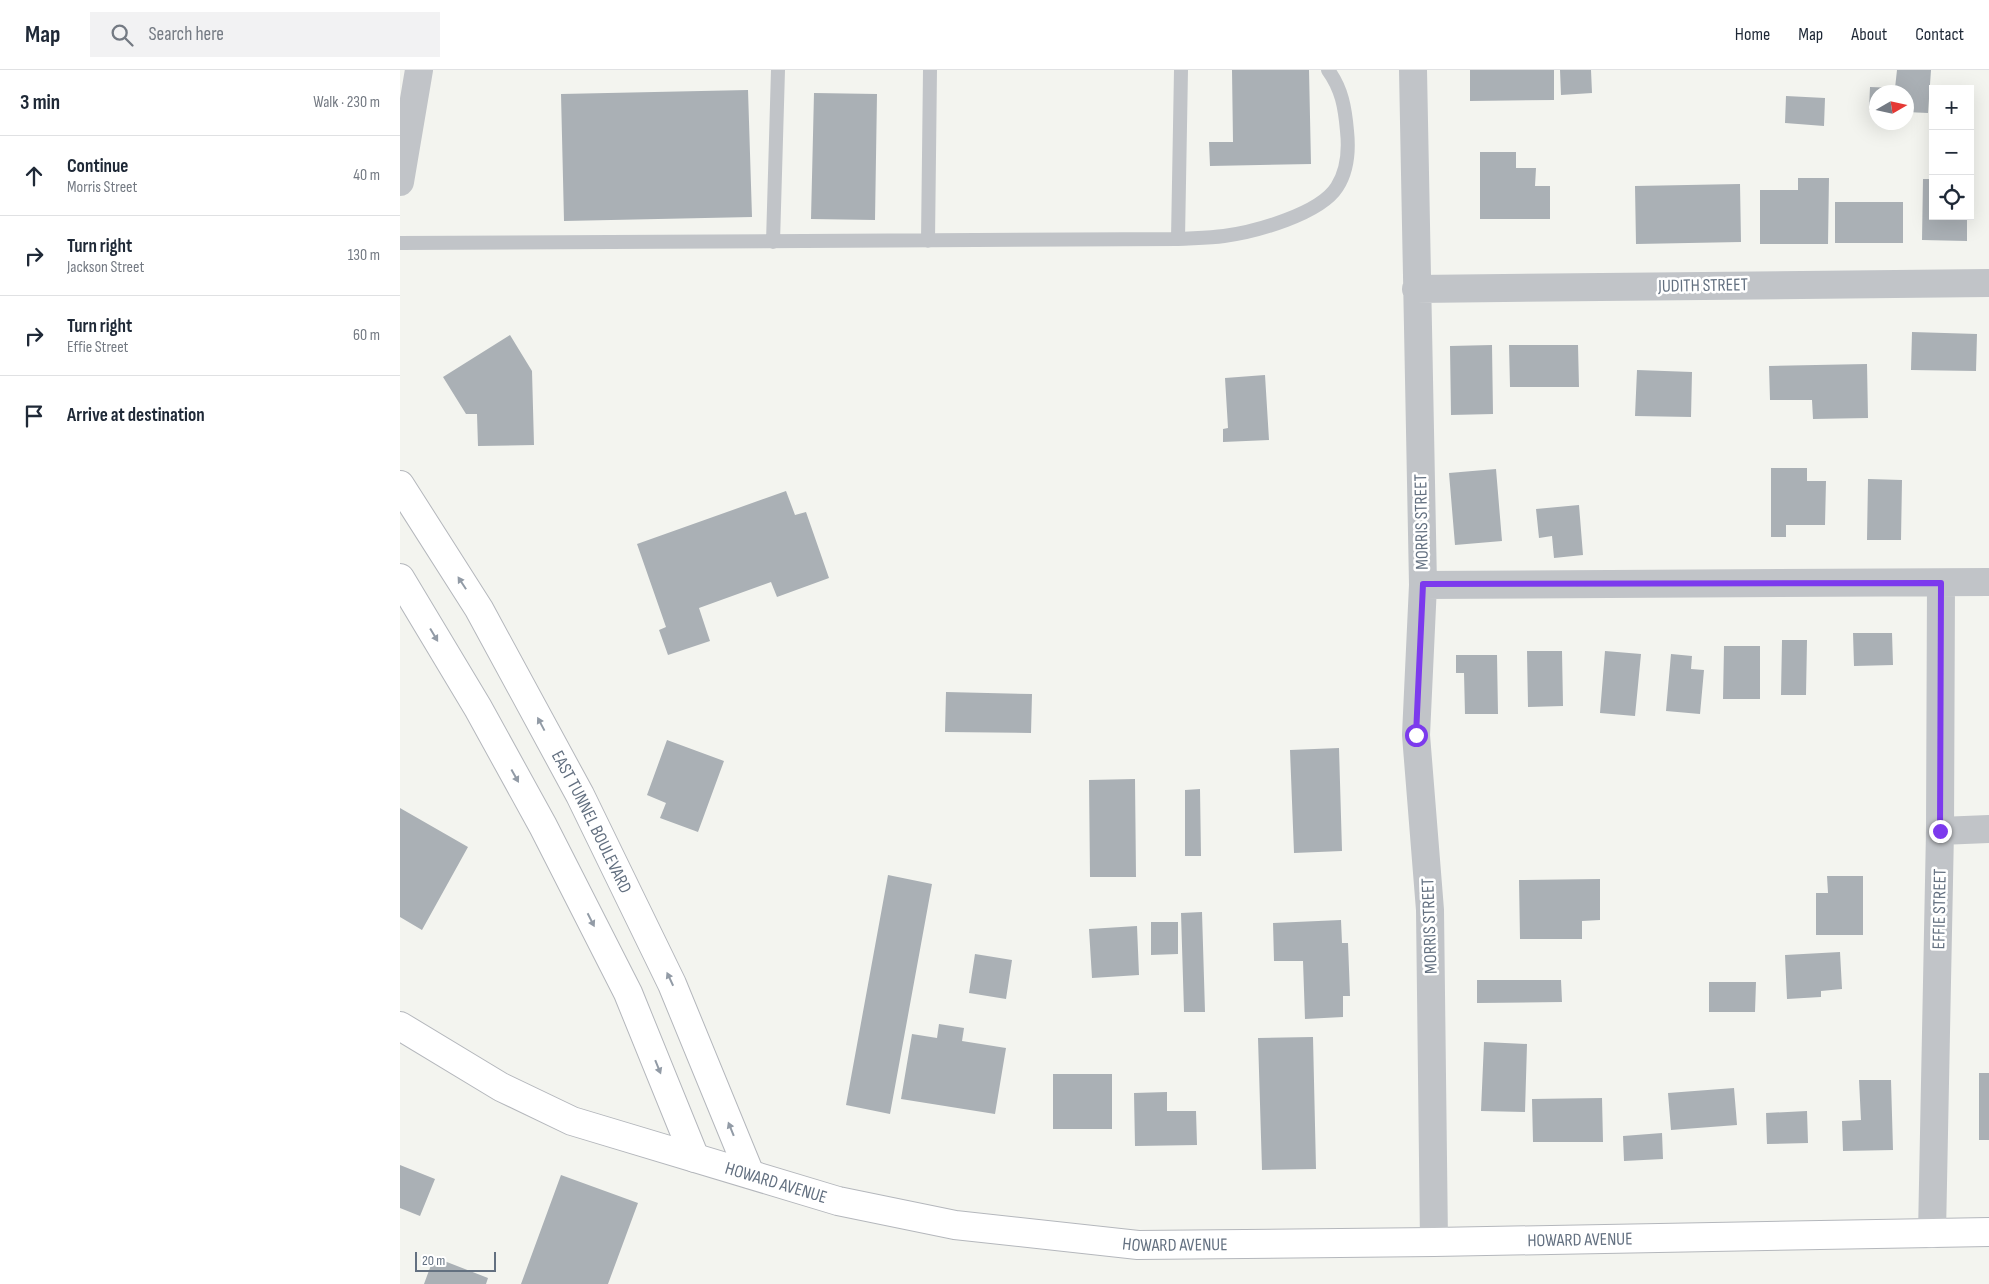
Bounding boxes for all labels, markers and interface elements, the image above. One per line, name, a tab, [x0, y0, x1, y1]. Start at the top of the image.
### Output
search box	[90, 12, 440, 57]
text: Map	[25, 20, 60, 49]
icon: search	[108, 21, 136, 49]
text: Search here	[148, 23, 224, 46]
text: Home	[1735, 24, 1770, 45]
text: Map	[1798, 24, 1823, 45]
text: About	[1851, 24, 1887, 45]
text: Contact	[1915, 24, 1964, 45]
north arrow	[1869, 85, 1914, 130]
map controls	[1929, 85, 1974, 220]
button: +	[1929, 85, 1974, 130]
text: 3 min	[20, 90, 60, 115]
text: Walk · 230 m	[313, 93, 380, 112]
button: −	[1929, 130, 1974, 175]
text: Continue	[67, 155, 128, 178]
icon: ahead	[20, 162, 48, 190]
text: 40 m	[353, 166, 380, 185]
button: locate	[1929, 175, 1974, 220]
text: Morris Street	[67, 178, 137, 197]
text: Turn right	[67, 235, 132, 258]
icon: right	[20, 242, 48, 270]
text: 130 m	[348, 246, 380, 265]
text: Jackson Street	[67, 258, 144, 277]
street label: JUDITH STREET	[1657, 274, 1748, 297]
text: Turn right	[67, 315, 132, 338]
icon: right	[20, 322, 48, 350]
text: 60 m	[353, 326, 380, 345]
text: Effie Street	[67, 338, 128, 357]
icon: arrive	[20, 402, 48, 430]
text: Arrive at destination	[67, 404, 205, 427]
street label: MORRIS STREET	[1410, 474, 1433, 570]
one-way arrow	[457, 576, 467, 589]
one-way arrow	[430, 628, 439, 641]
one-way arrow	[537, 718, 546, 731]
route start	[1405, 724, 1428, 747]
street label: EAST TUNNEL BOULEVARD	[547, 747, 636, 897]
one-way arrow	[511, 769, 520, 782]
route end	[1929, 820, 1952, 843]
street label: EFFIE STREET	[1928, 868, 1951, 950]
street label: MORRIS STREET	[1417, 878, 1442, 974]
one-way arrow	[587, 912, 595, 927]
one-way arrow	[665, 972, 673, 986]
one-way arrow	[654, 1060, 662, 1075]
one-way arrow	[727, 1122, 735, 1136]
street label: HOWARD AVENUE	[723, 1158, 830, 1208]
street label: HOWARD AVENUE	[1527, 1228, 1633, 1251]
street label: HOWARD AVENUE	[1121, 1233, 1228, 1256]
scale bar	[415, 1249, 496, 1272]
text: 20 m	[422, 1252, 445, 1269]

